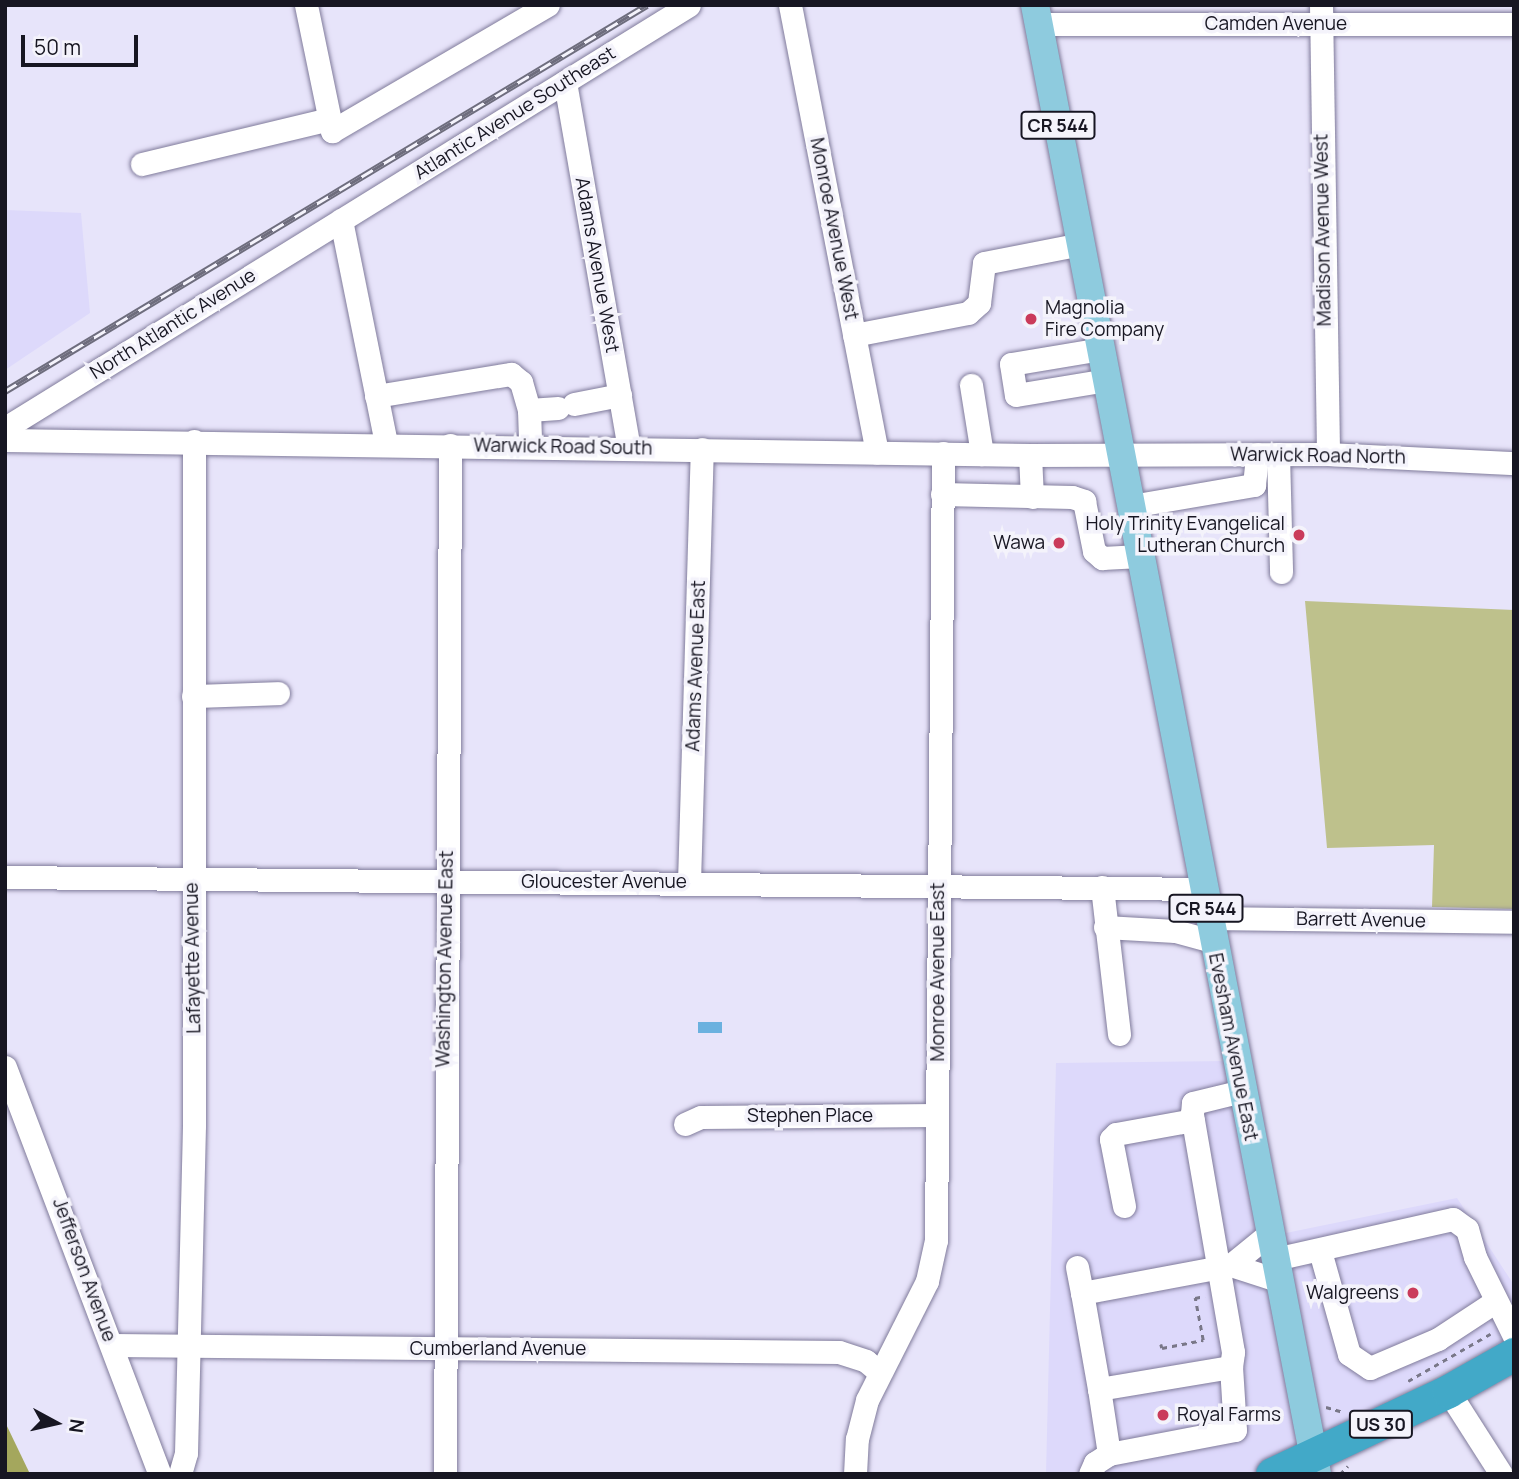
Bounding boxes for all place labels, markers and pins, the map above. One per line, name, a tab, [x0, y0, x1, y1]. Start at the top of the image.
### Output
place label: Magnolia Fire Company	[1045, 297, 1164, 341]
marker: Magnolia Fire Company	[1023, 311, 1039, 327]
place label: Holy Trinity Evangelical Lutheran Church	[1086, 513, 1285, 557]
marker: Holy Trinity Evangelical Lutheran Church	[1291, 527, 1307, 543]
place label: Wawa	[993, 532, 1045, 554]
marker: Wawa	[1051, 535, 1067, 551]
place label: Walgreens	[1306, 1282, 1399, 1304]
marker: Walgreens	[1405, 1285, 1421, 1301]
place label: Royal Farms	[1177, 1404, 1281, 1426]
marker: Royal Farms	[1155, 1407, 1171, 1423]

